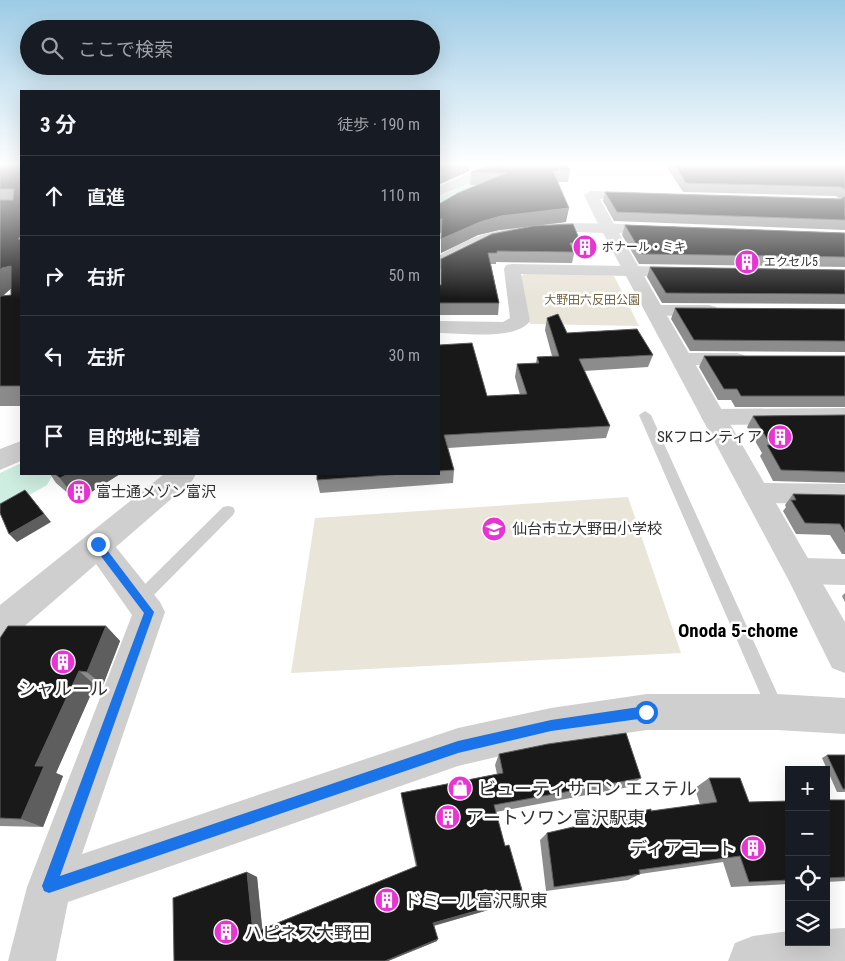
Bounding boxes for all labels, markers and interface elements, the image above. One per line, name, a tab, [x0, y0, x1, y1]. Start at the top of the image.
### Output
search box	[20, 20, 440, 75]
icon: search	[38, 34, 66, 62]
text: ここで検索	[78, 38, 173, 61]
text: 3 分	[40, 113, 76, 137]
text: 徒歩 · 190 m	[337, 115, 420, 134]
icon: ahead	[40, 182, 68, 210]
text: 直進	[87, 186, 125, 209]
text: 110 m	[381, 186, 420, 205]
building icon: ボナール・ミキ	[572, 234, 598, 260]
place label: ボナール・ミキ	[602, 240, 686, 254]
building icon: エクセル5	[734, 249, 760, 275]
place label: エクセル5	[764, 255, 818, 269]
icon: right	[40, 262, 68, 290]
text: 右折	[87, 266, 125, 289]
text: 50 m	[388, 266, 420, 285]
park label: 大野田六反田公園	[544, 293, 640, 307]
icon: left	[40, 342, 68, 370]
text: 左折	[87, 346, 125, 369]
text: 30 m	[388, 346, 420, 365]
icon: arrive	[40, 422, 68, 450]
building icon: SKフロンティア	[767, 424, 793, 450]
text: 目的地に到着	[87, 426, 201, 449]
place label: SKフロンティア	[657, 428, 762, 446]
building icon: 富士通メゾン富沢	[66, 479, 92, 505]
place label: 富士通メゾン富沢	[96, 483, 216, 501]
school or university icon: 仙台市立大野田小学校	[481, 516, 507, 542]
place label: 仙台市立大野田小学校	[512, 520, 662, 538]
route end	[87, 533, 110, 556]
district label: Onoda 5-chome	[678, 619, 798, 642]
building icon: シャルール	[50, 649, 76, 675]
place label: シャルール	[18, 678, 108, 699]
route start	[635, 701, 658, 724]
map controls	[785, 766, 830, 946]
button: +	[785, 766, 830, 811]
shop icon: ビューティサロン エステル	[447, 775, 473, 801]
place label: ビューティサロン エステル	[478, 778, 697, 799]
building icon: アートソワン富沢駅東	[435, 804, 461, 830]
place label: アートソワン富沢駅東	[466, 807, 645, 828]
button: −	[785, 811, 830, 856]
building icon: ディアコート	[740, 835, 766, 861]
place label: ディアコート	[629, 838, 736, 859]
button: locate	[785, 856, 830, 901]
building icon: ドミール富沢駅東	[374, 887, 400, 913]
place label: ドミール富沢駅東	[404, 890, 548, 911]
button: layers	[785, 901, 830, 946]
building icon: ハピネス大野田	[213, 919, 239, 945]
place label: ハピネス大野田	[244, 922, 370, 943]

